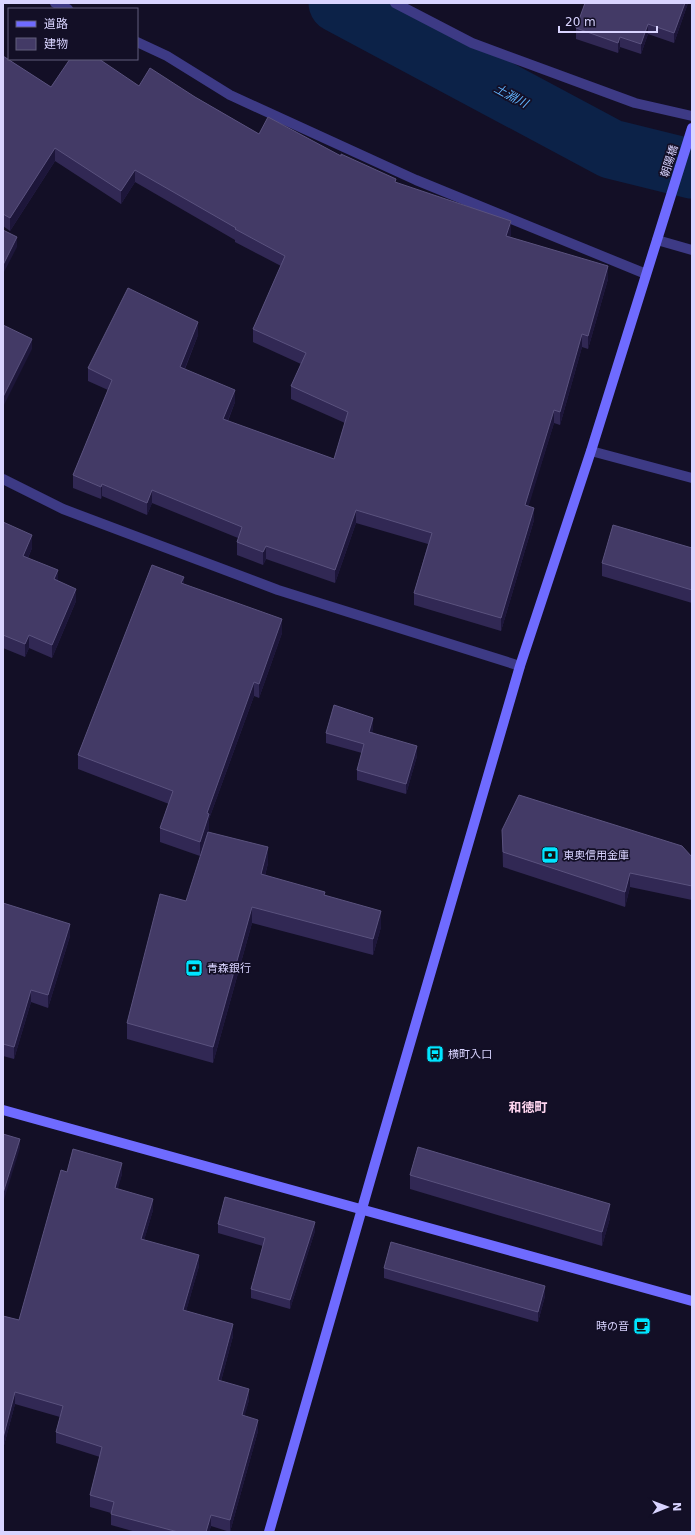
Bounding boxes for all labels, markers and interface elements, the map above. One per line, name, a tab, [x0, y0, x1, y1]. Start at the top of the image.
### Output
legend	[8, 8, 138, 60]
scale bar	[559, 8, 657, 34]
text: 20 m	[565, 15, 596, 29]
text: 道路	[44, 17, 68, 31]
text: 建物	[44, 37, 68, 51]
water label: 土淵川	[492, 81, 532, 112]
street label: 朝陽橋	[658, 143, 681, 179]
bank icon: 東奥信用金庫	[540, 845, 560, 865]
place label: 東奥信用金庫	[563, 849, 629, 862]
bank icon: 青森銀行	[184, 958, 204, 978]
place label: 青森銀行	[207, 962, 251, 975]
bus stop icon: 横町入口	[425, 1044, 445, 1064]
place label: 横町入口	[448, 1048, 492, 1061]
district label: 和徳町	[508, 1100, 548, 1115]
cafe icon: 時の音	[632, 1316, 652, 1336]
place label: 時の音	[596, 1320, 629, 1333]
north arrow	[647, 1487, 687, 1527]
text: N	[670, 1502, 683, 1512]

